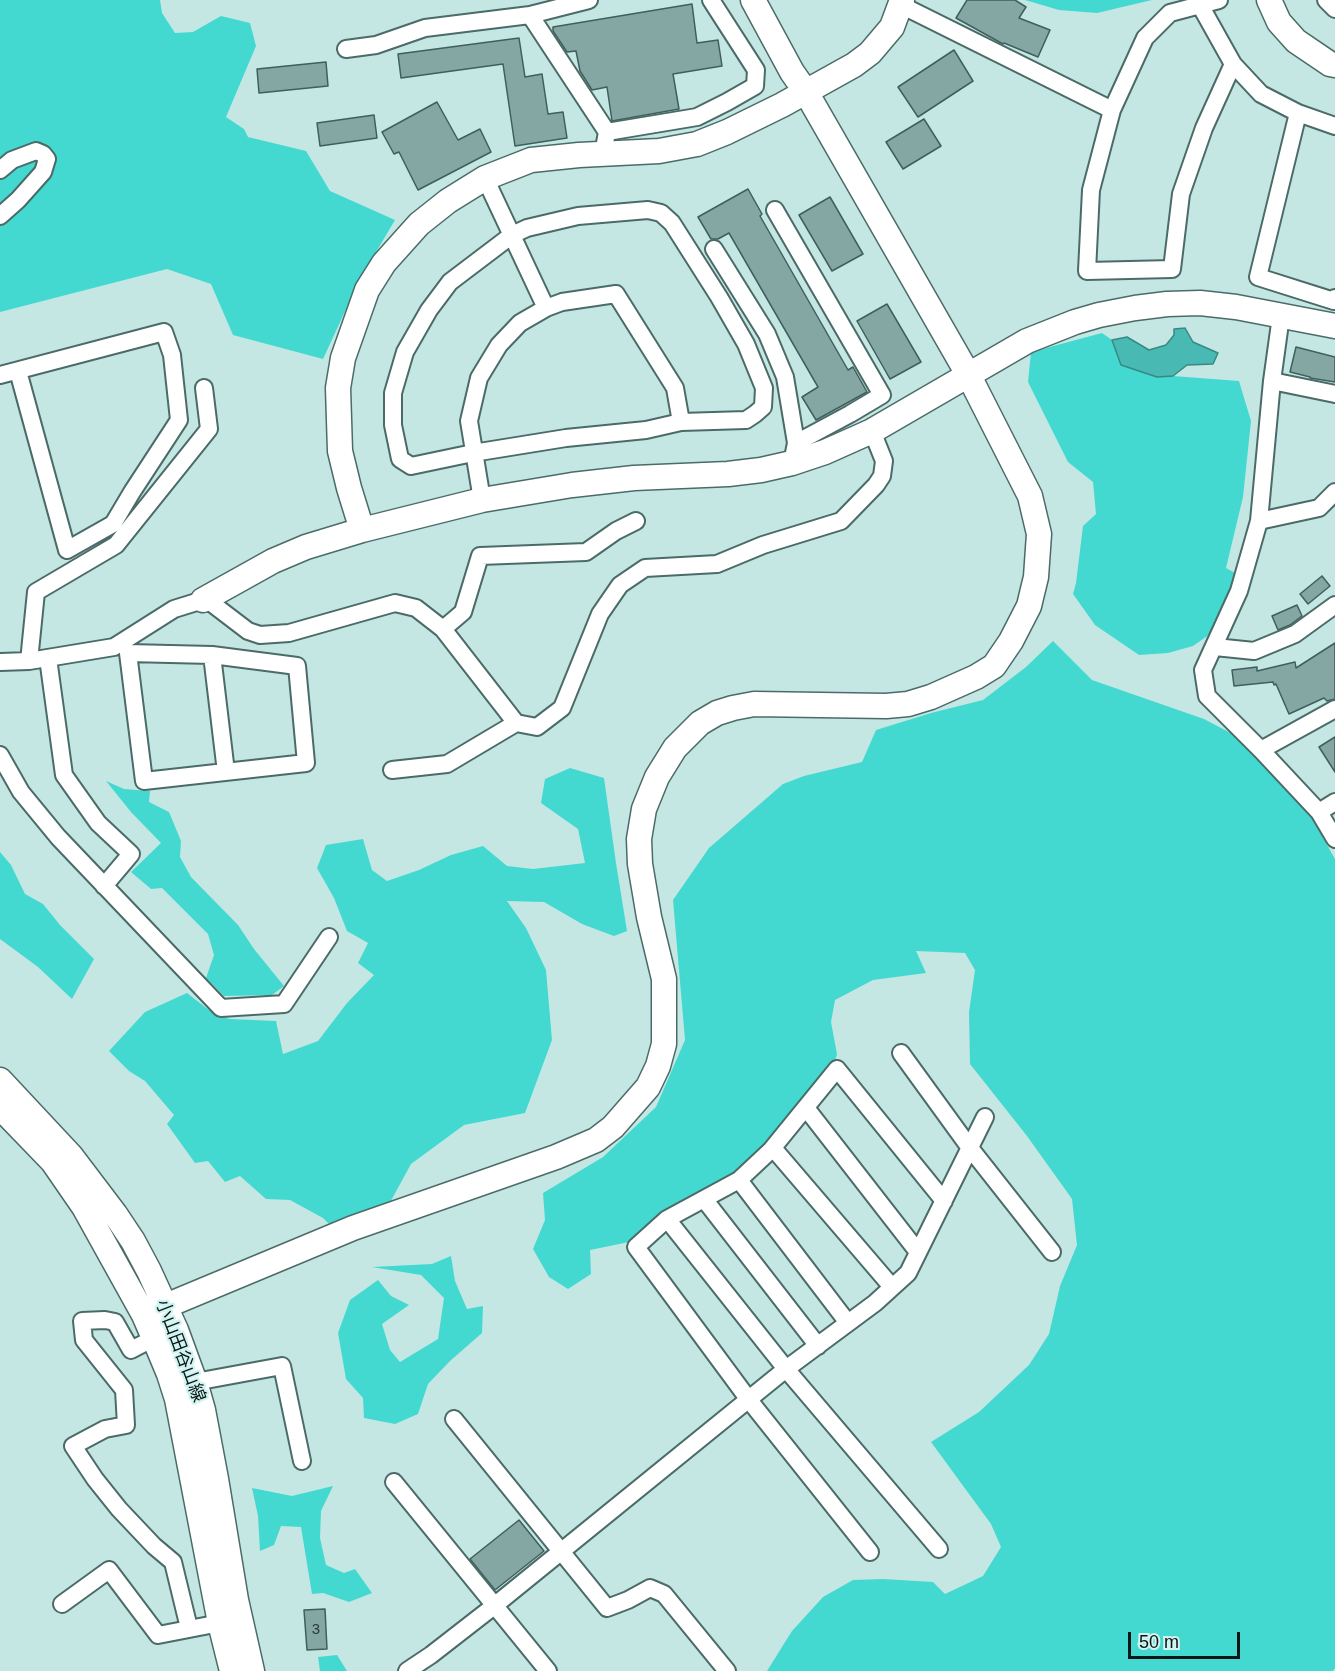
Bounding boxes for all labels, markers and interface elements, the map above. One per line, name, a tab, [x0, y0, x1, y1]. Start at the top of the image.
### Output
street label: 小山田谷山線	[151, 1297, 209, 1405]
scale bar	[1131, 1620, 1244, 1658]
house number: 3	[312, 1621, 320, 1639]
text: 50 m	[1139, 1632, 1179, 1652]

